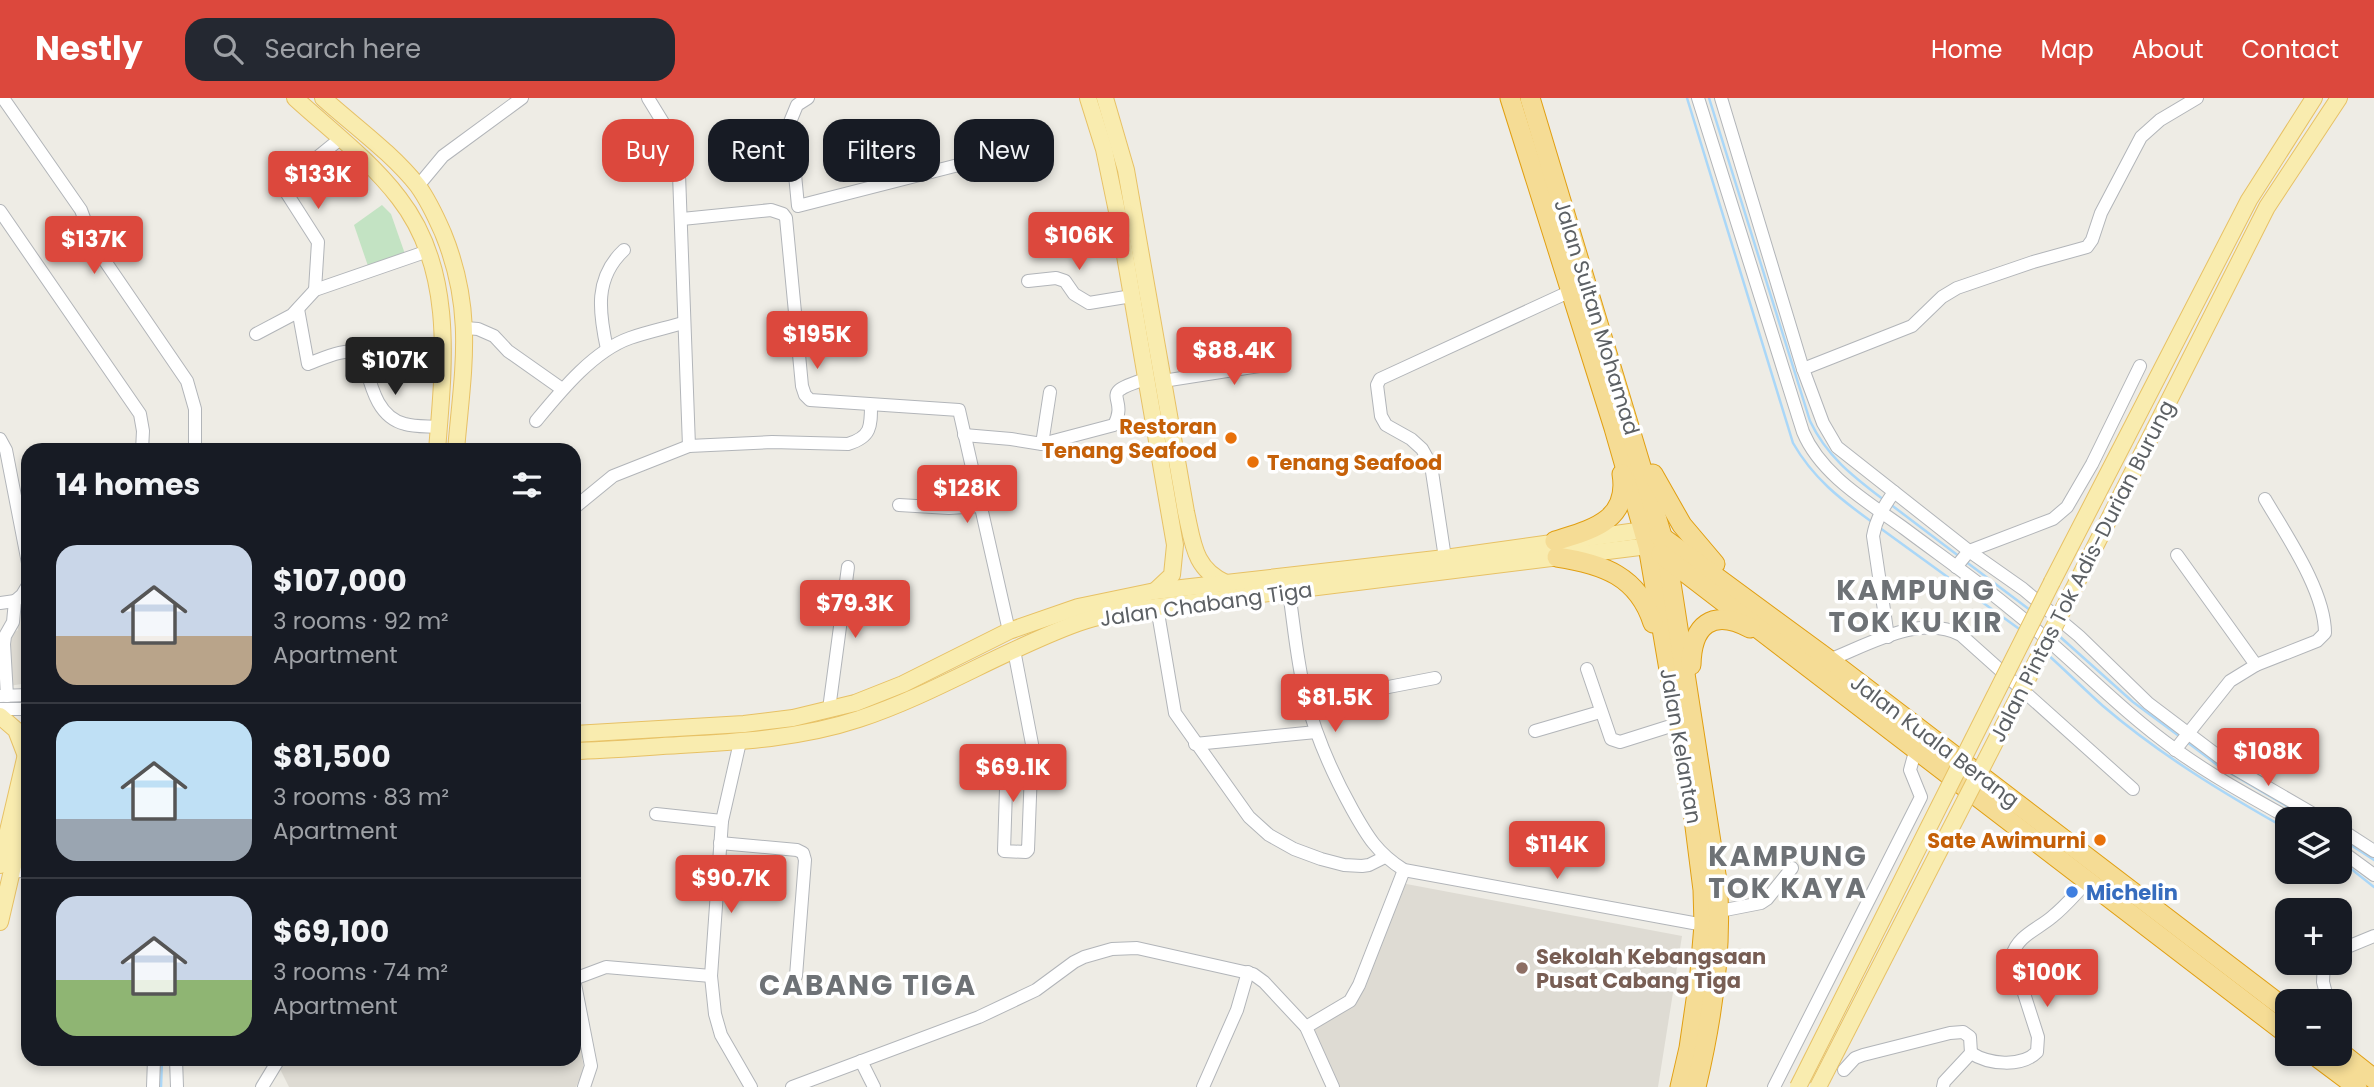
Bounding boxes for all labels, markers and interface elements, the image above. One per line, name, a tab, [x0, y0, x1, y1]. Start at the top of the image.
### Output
search box	[185, 18, 675, 81]
text: Nestly	[35, 25, 143, 72]
icon: search	[209, 30, 247, 68]
text: Search here	[265, 31, 421, 67]
text: Home	[1931, 33, 2003, 66]
text: Map	[2041, 33, 2094, 66]
text: About	[2132, 33, 2203, 66]
text: Contact	[2241, 33, 2339, 66]
chip: Buy	[602, 119, 694, 182]
chip: Rent	[708, 119, 809, 182]
chip: Filters	[823, 119, 940, 182]
chip: New	[954, 119, 1054, 182]
pin: $133K	[269, 152, 367, 211]
text: $133K	[284, 158, 352, 190]
street label: Jalan Sultan Mohamad	[1547, 196, 1647, 438]
pin: $106K	[1030, 212, 1128, 272]
pin: $137K	[45, 216, 143, 276]
text: $106K	[1044, 219, 1114, 251]
text: $137K	[61, 223, 127, 255]
pin: $195K	[768, 312, 866, 371]
text: $195K	[783, 318, 851, 350]
pin: $88.4K	[1177, 328, 1291, 387]
text: $88.4K	[1192, 334, 1276, 366]
pin: $107K	[346, 338, 444, 397]
text: $107K	[361, 344, 429, 376]
street label: Jalan Pintas Tok Adis-Durian Burung	[1983, 395, 2181, 747]
place label: Restoran Tenang Seafood	[1042, 412, 1217, 465]
marker: Restoran Tenang Seafood	[1223, 430, 1239, 446]
place label: Tenang Seafood	[1267, 448, 1442, 477]
marker: Tenang Seafood	[1245, 454, 1261, 470]
text: 14 homes	[56, 463, 200, 506]
icon: filters	[508, 466, 546, 504]
pin: $128K	[918, 466, 1016, 525]
text: $128K	[933, 472, 1001, 504]
text: $107,000	[273, 559, 407, 602]
district label: KAMPUNG TOK KU KIR	[1828, 571, 2004, 642]
icon: home	[112, 573, 196, 657]
street label: Jalan Chabang Tiga	[1098, 575, 1314, 633]
pin: $79.3K	[798, 580, 912, 640]
text: $79.3K	[816, 587, 894, 619]
text: 3 rooms · 92 m²	[273, 605, 449, 637]
text: Apartment	[273, 639, 398, 671]
street label: Jalan Kelantan	[1653, 666, 1709, 826]
street label: Jalan Kuala Berang	[1845, 668, 2025, 814]
pin: $81.5K	[1278, 674, 1392, 734]
text: $81.5K	[1297, 681, 1373, 713]
pin: $108K	[2219, 728, 2317, 788]
text: $81,500	[273, 735, 391, 778]
text: $108K	[2233, 735, 2303, 767]
pin: $69.1K	[956, 744, 1070, 804]
icon: home	[112, 749, 196, 833]
text: $69.1K	[975, 751, 1051, 783]
text: 3 rooms · 83 m²	[273, 781, 449, 813]
map controls	[2275, 807, 2352, 1066]
button: layers	[2275, 807, 2352, 884]
text: Apartment	[273, 815, 398, 847]
pin: $114K	[1508, 822, 1606, 881]
place label: Sate Awimurni	[1927, 826, 2086, 855]
text: $114K	[1525, 828, 1589, 860]
marker: Sate Awimurni	[2092, 832, 2108, 848]
district label: KAMPUNG TOK KAYA	[1708, 837, 1868, 908]
pin: $90.7K	[674, 856, 788, 915]
text: $90.7K	[691, 862, 771, 894]
place label: Michelin	[2086, 878, 2178, 907]
marker: Michelin	[2064, 884, 2080, 900]
button: +	[2275, 898, 2352, 975]
text: $69,100	[273, 910, 389, 953]
icon: home	[112, 924, 196, 1008]
place label: Sekolah Kebangsaan Pusat Cabang Tiga	[1536, 942, 1766, 995]
pin: $100K	[1998, 950, 2096, 1009]
text: 3 rooms · 74 m²	[273, 956, 448, 988]
text: $100K	[2012, 956, 2082, 988]
marker: Sekolah Kebangsaan Pusat Cabang Tiga	[1514, 960, 1530, 976]
district label: CABANG TIGA	[759, 966, 977, 1005]
button: −	[2275, 989, 2352, 1066]
text: Apartment	[273, 990, 398, 1022]

